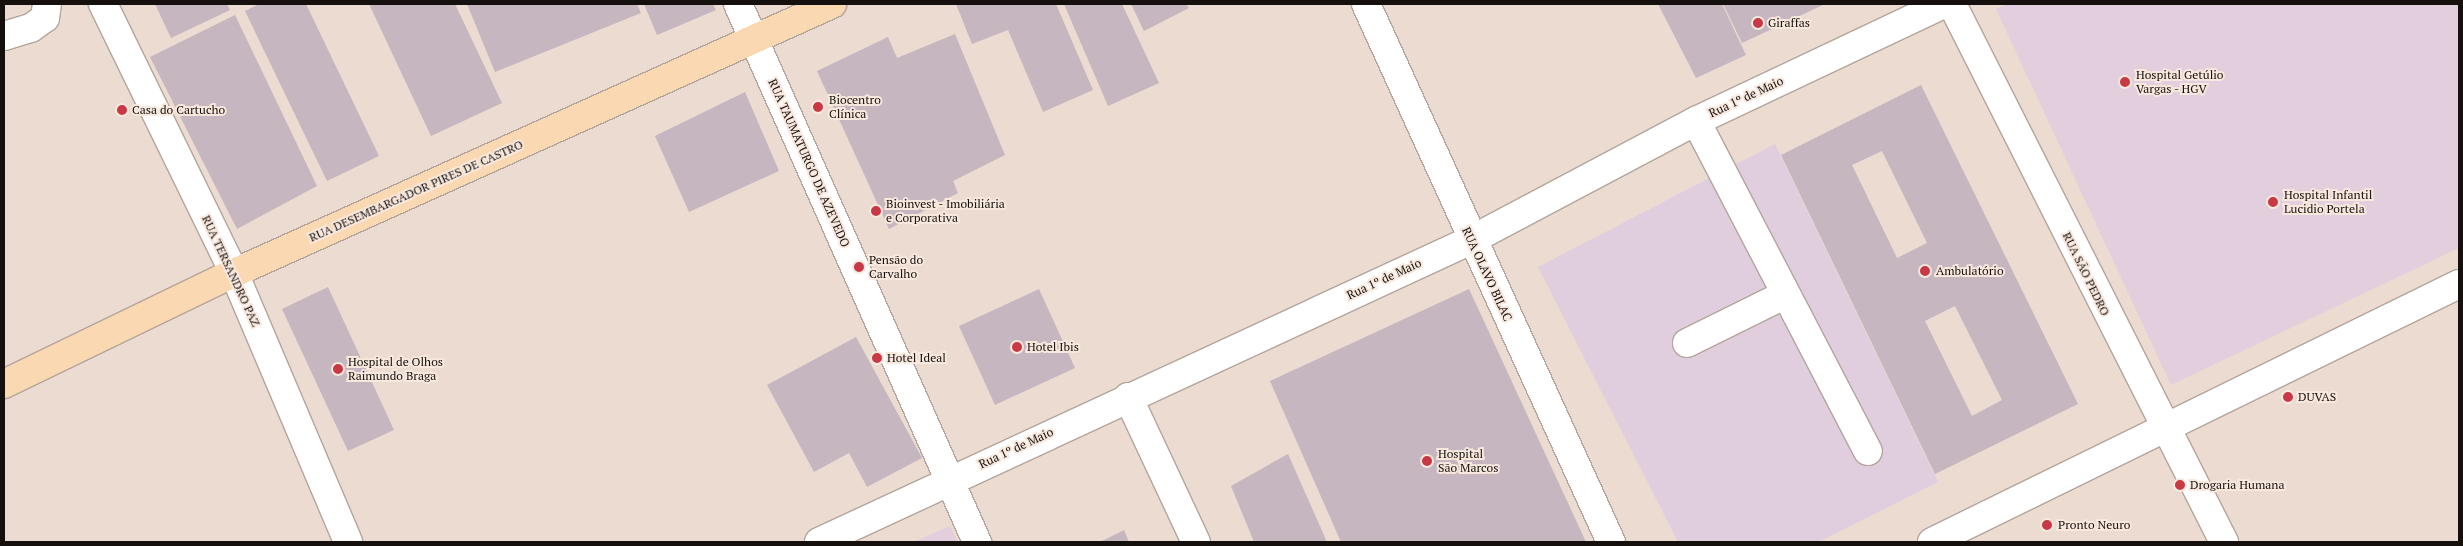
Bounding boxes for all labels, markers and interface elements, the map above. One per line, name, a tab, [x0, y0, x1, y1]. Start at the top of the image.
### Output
place label: Giraffas	[1768, 16, 1810, 30]
marker: Giraffas	[1752, 17, 1764, 29]
place label: Hospital Getúlio Vargas - HGV	[2136, 68, 2224, 96]
street label: Rua 1º de Maio	[1707, 73, 1785, 121]
marker: Hospital Getúlio Vargas - HGV	[2118, 75, 2132, 89]
street label: RUA TAUMATURGO DE AZEVEDO	[765, 76, 853, 250]
place label: Biocentro Clínica	[829, 93, 881, 121]
marker: Biocentro Clínica	[811, 100, 825, 114]
place label: Casa do Cartucho	[132, 103, 225, 117]
marker: Casa do Cartucho	[116, 104, 128, 116]
street label: RUA DESEMBARGADOR PIRES DE CASTRO	[307, 137, 525, 245]
place label: Hospital Infantil Lucidio Portela	[2284, 188, 2372, 216]
marker: Hospital Infantil Lucidio Portela	[2266, 195, 2280, 209]
place label: Bioinvest - Imobiliária e Corporativa	[886, 197, 1006, 225]
marker: Bioinvest - Imobiliária e Corporativa	[870, 205, 882, 217]
street label: RUA TERSANDRO PAZ	[199, 213, 263, 329]
street label: RUA OLAVO BILAC	[1459, 225, 1515, 323]
street label: RUA SÃO PEDRO	[2059, 230, 2113, 318]
place label: Pensão do Carvalho	[869, 253, 923, 281]
street label: Rua 1º de Maio	[1345, 255, 1423, 303]
marker: Pensão do Carvalho	[853, 261, 865, 273]
marker: Ambulatório	[1918, 264, 1932, 278]
place label: Ambulatório	[1936, 264, 2004, 278]
place label: Hotel Ibis	[1027, 340, 1079, 354]
marker: Hotel Ibis	[1011, 341, 1023, 353]
place label: Hotel Ideal	[887, 351, 946, 365]
marker: Hotel Ideal	[871, 352, 883, 364]
place label: Hospital de Olhos Raimundo Braga	[348, 355, 443, 383]
marker: Hospital de Olhos Raimundo Braga	[332, 363, 344, 375]
place label: DUVAS	[2298, 390, 2336, 404]
marker: DUVAS	[2282, 391, 2294, 403]
street label: Rua 1º de Maio	[977, 424, 1055, 472]
place label: Hospital São Marcos	[1438, 447, 1498, 475]
marker: Hospital São Marcos	[1420, 454, 1434, 468]
place label: Drogaria Humana	[2190, 478, 2285, 492]
marker: Drogaria Humana	[2174, 479, 2186, 491]
marker: Pronto Neuro	[2040, 518, 2054, 532]
place label: Pronto Neuro	[2058, 518, 2130, 532]

